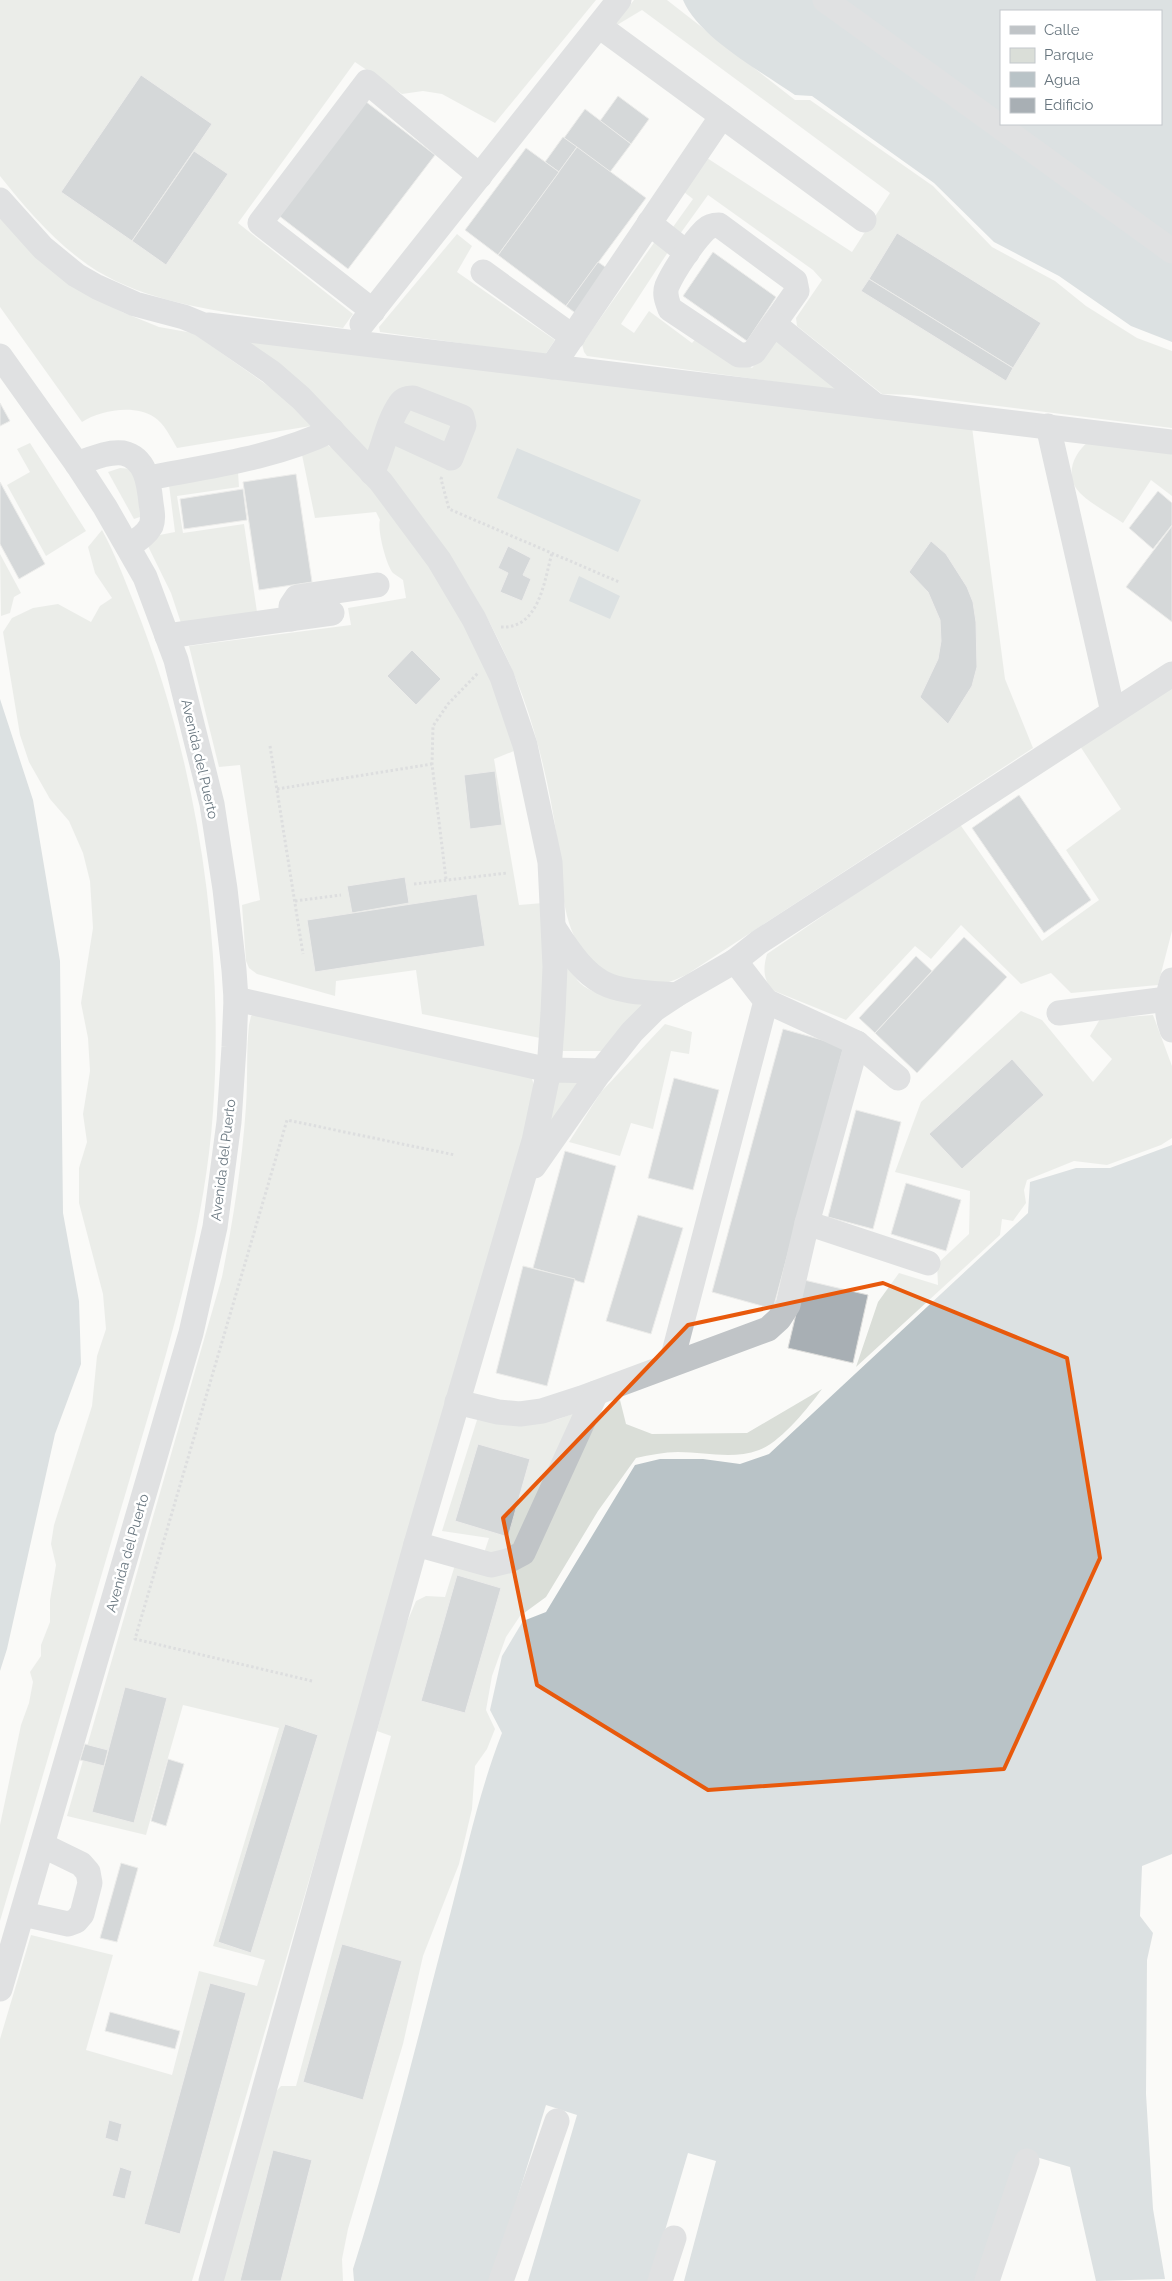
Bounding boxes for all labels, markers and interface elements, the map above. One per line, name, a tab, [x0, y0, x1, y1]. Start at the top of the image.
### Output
legend	[1000, 10, 1162, 125]
text: Calle	[1044, 21, 1080, 39]
text: Parque	[1044, 46, 1094, 64]
text: Agua	[1044, 71, 1080, 89]
text: Edificio	[1044, 96, 1094, 114]
street label: Avenida del Puerto	[178, 698, 222, 820]
street label: Avenida del Puerto	[208, 1098, 238, 1222]
street label: Avenida del Puerto	[102, 1492, 152, 1614]

